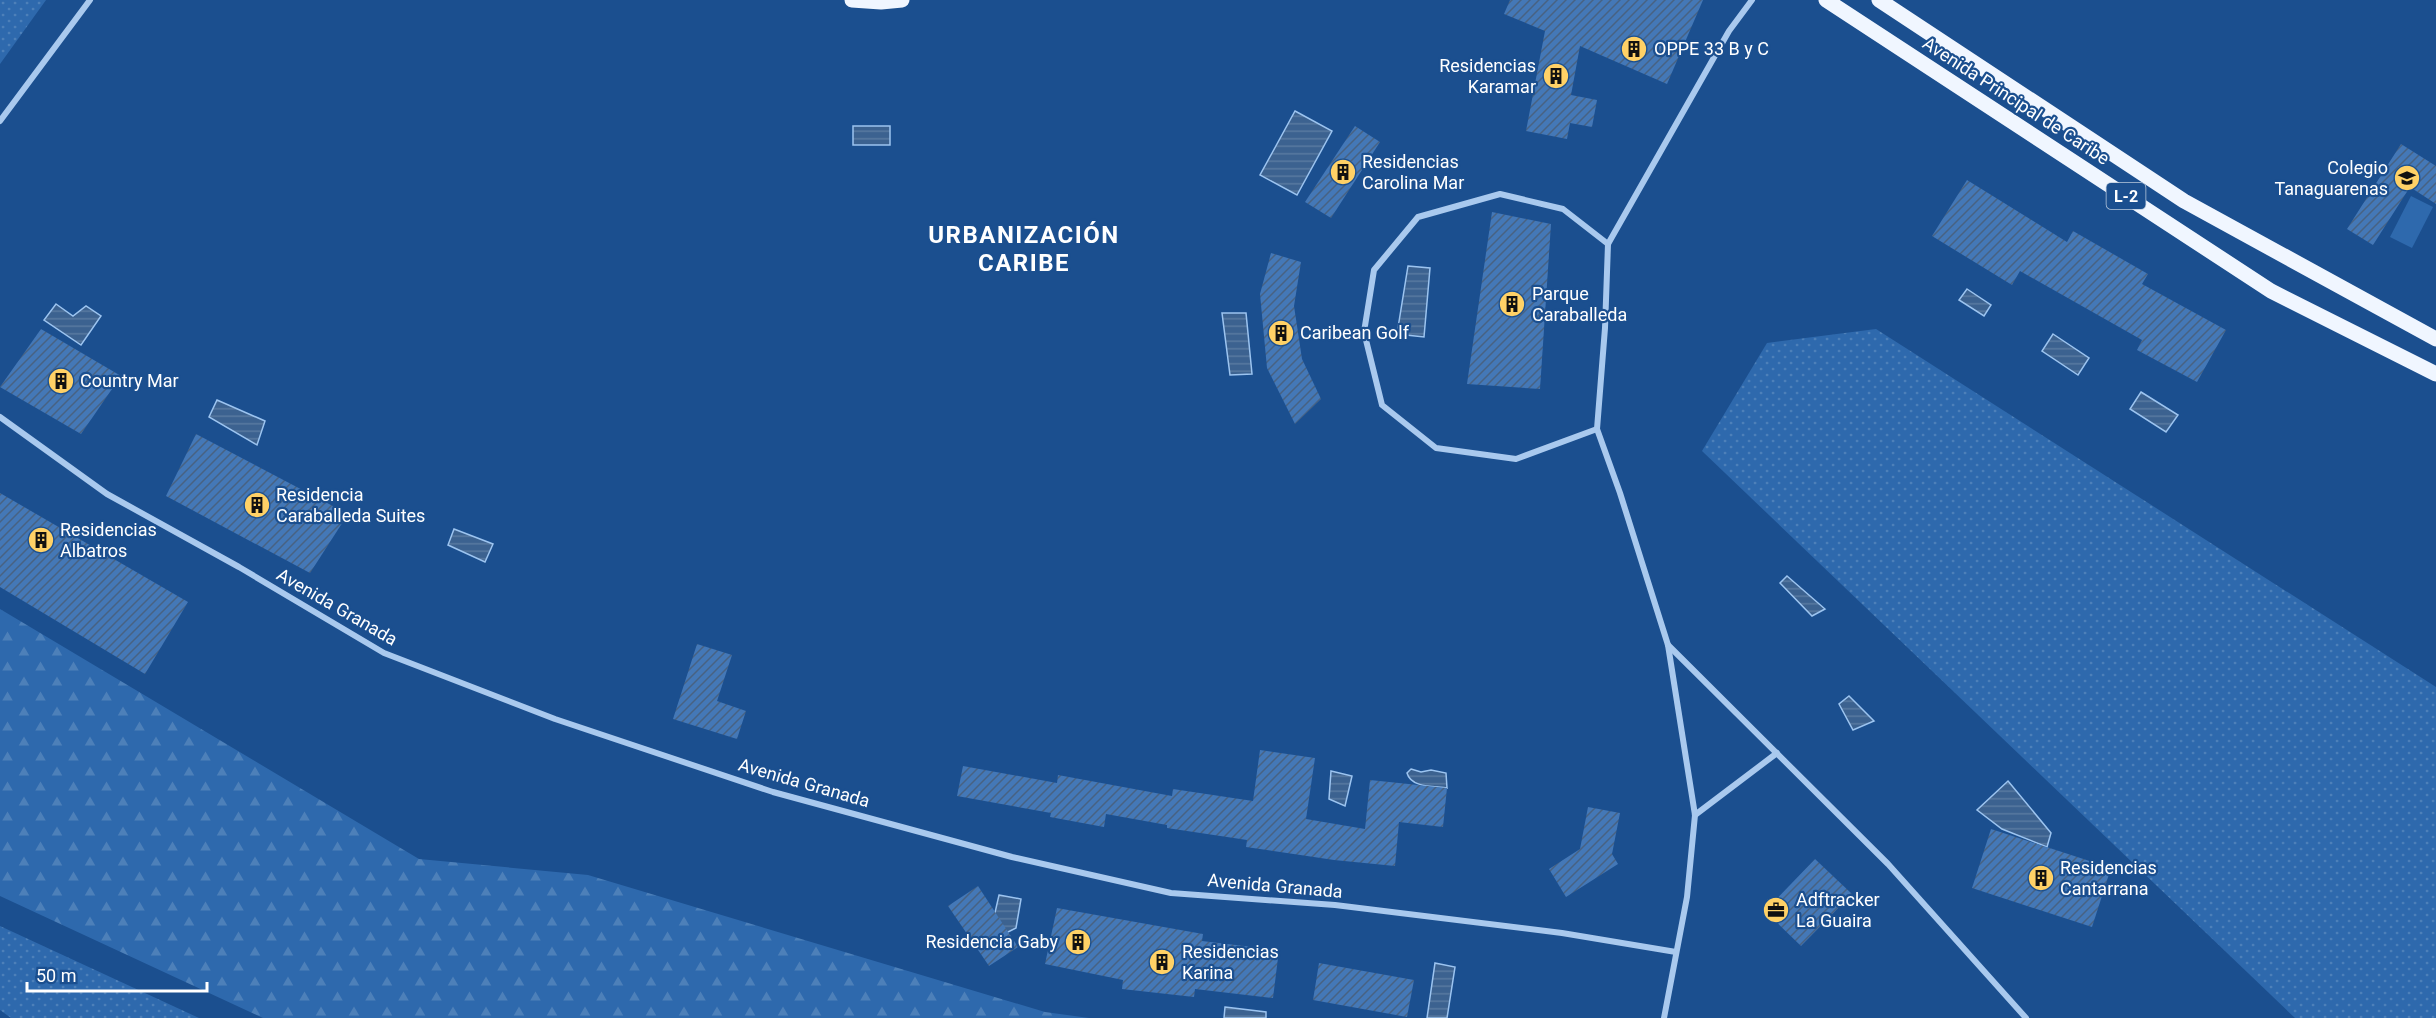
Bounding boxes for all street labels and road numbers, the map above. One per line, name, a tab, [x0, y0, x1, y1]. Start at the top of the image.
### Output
street label: Avenida Principal de Caribe	[1919, 32, 2114, 169]
road number: L-2	[2106, 183, 2146, 209]
street label: Avenida Granada	[273, 564, 401, 650]
street label: Avenida Granada	[736, 754, 872, 811]
street label: Avenida Granada	[1207, 869, 1344, 902]

